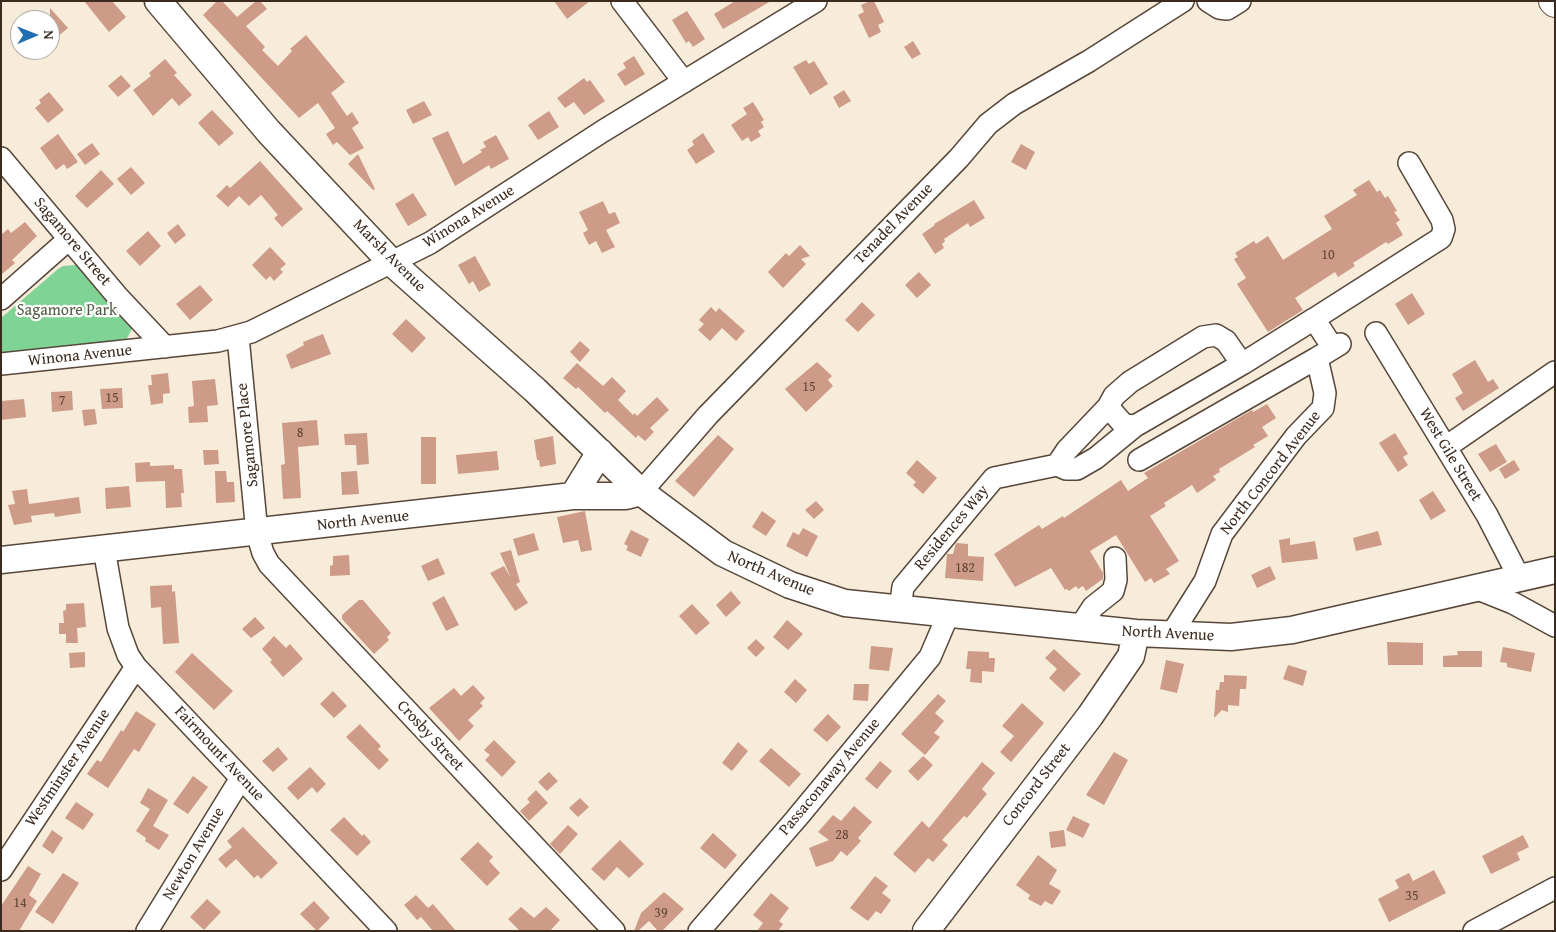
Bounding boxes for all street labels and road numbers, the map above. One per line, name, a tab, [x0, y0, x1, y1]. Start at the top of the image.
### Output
street label: Tenadel Avenue	[850, 179, 938, 269]
street label: Winona Avenue	[420, 181, 518, 253]
street label: Sagamore Street	[29, 194, 115, 290]
street label: Marsh Avenue	[349, 216, 429, 296]
street label: Winona Avenue	[27, 341, 133, 371]
street label: Sagamore Place	[233, 382, 263, 488]
street label: West Gile Street	[1414, 405, 1486, 505]
street label: North Concord Avenue	[1217, 407, 1325, 539]
street label: Residences Way	[911, 481, 993, 575]
street label: North Avenue	[316, 507, 410, 535]
street label: North Avenue	[725, 547, 817, 601]
street label: North Avenue	[1121, 622, 1215, 646]
street label: Crosby Street	[392, 697, 468, 775]
street label: Fairmount Avenue	[170, 702, 268, 806]
street label: Westminster Avenue	[22, 706, 114, 830]
street label: Passaconaway Avenue	[775, 714, 885, 840]
street label: Concord Street	[999, 740, 1075, 830]
street label: Newton Avenue	[159, 804, 229, 904]

